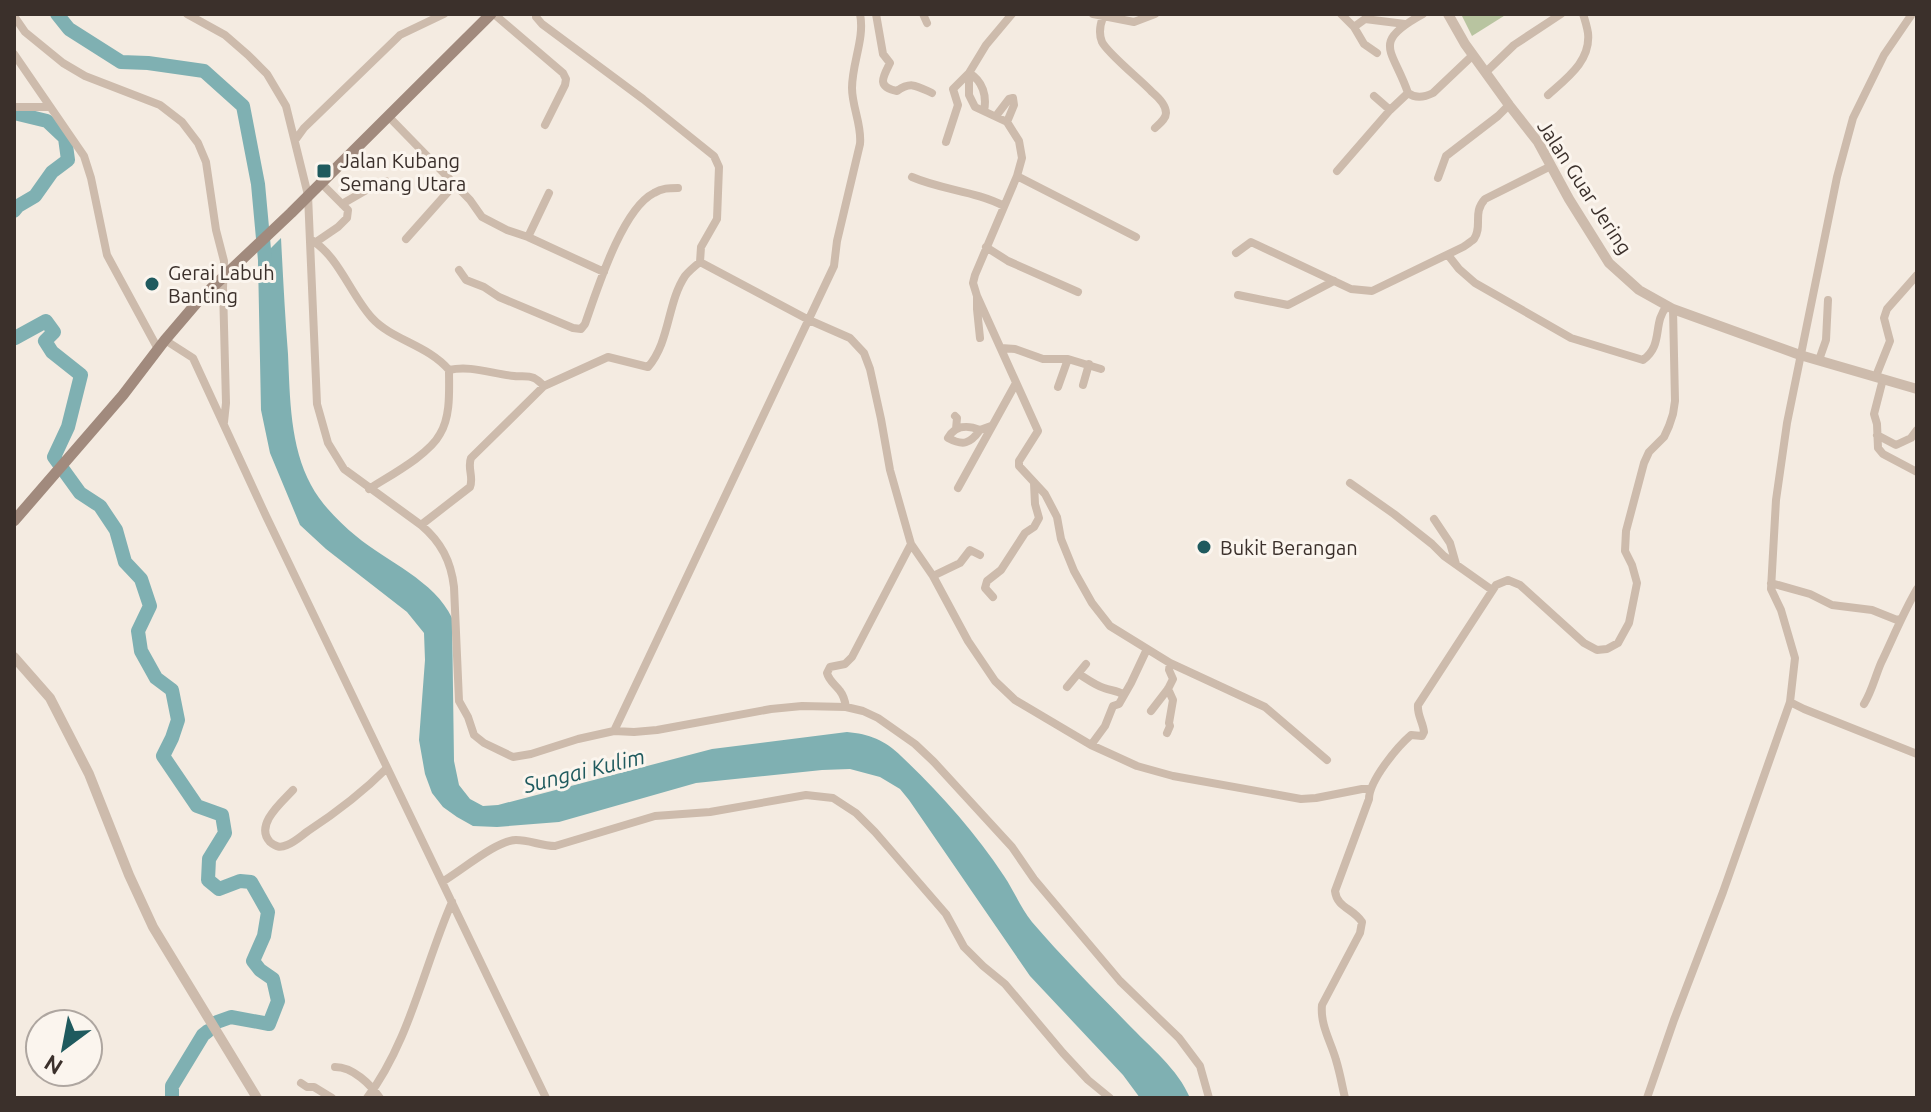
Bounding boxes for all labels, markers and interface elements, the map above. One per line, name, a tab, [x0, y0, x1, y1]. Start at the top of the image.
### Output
street label: Jalan Guar Jering	[1533, 116, 1637, 258]
place label: Jalan Kubang Semang Utara	[340, 149, 466, 195]
marker: Jalan Kubang Semang Utara	[315, 162, 333, 180]
place label: Gerai Labuh Banting	[168, 261, 275, 307]
marker: Gerai Labuh Banting	[143, 275, 161, 293]
place label: Bukit Berangan	[1220, 536, 1358, 559]
marker: Bukit Berangan	[1195, 538, 1213, 556]
water label: Sungai Kulim	[520, 743, 647, 797]
north arrow	[24, 1008, 104, 1088]
text: N	[40, 1050, 67, 1080]

